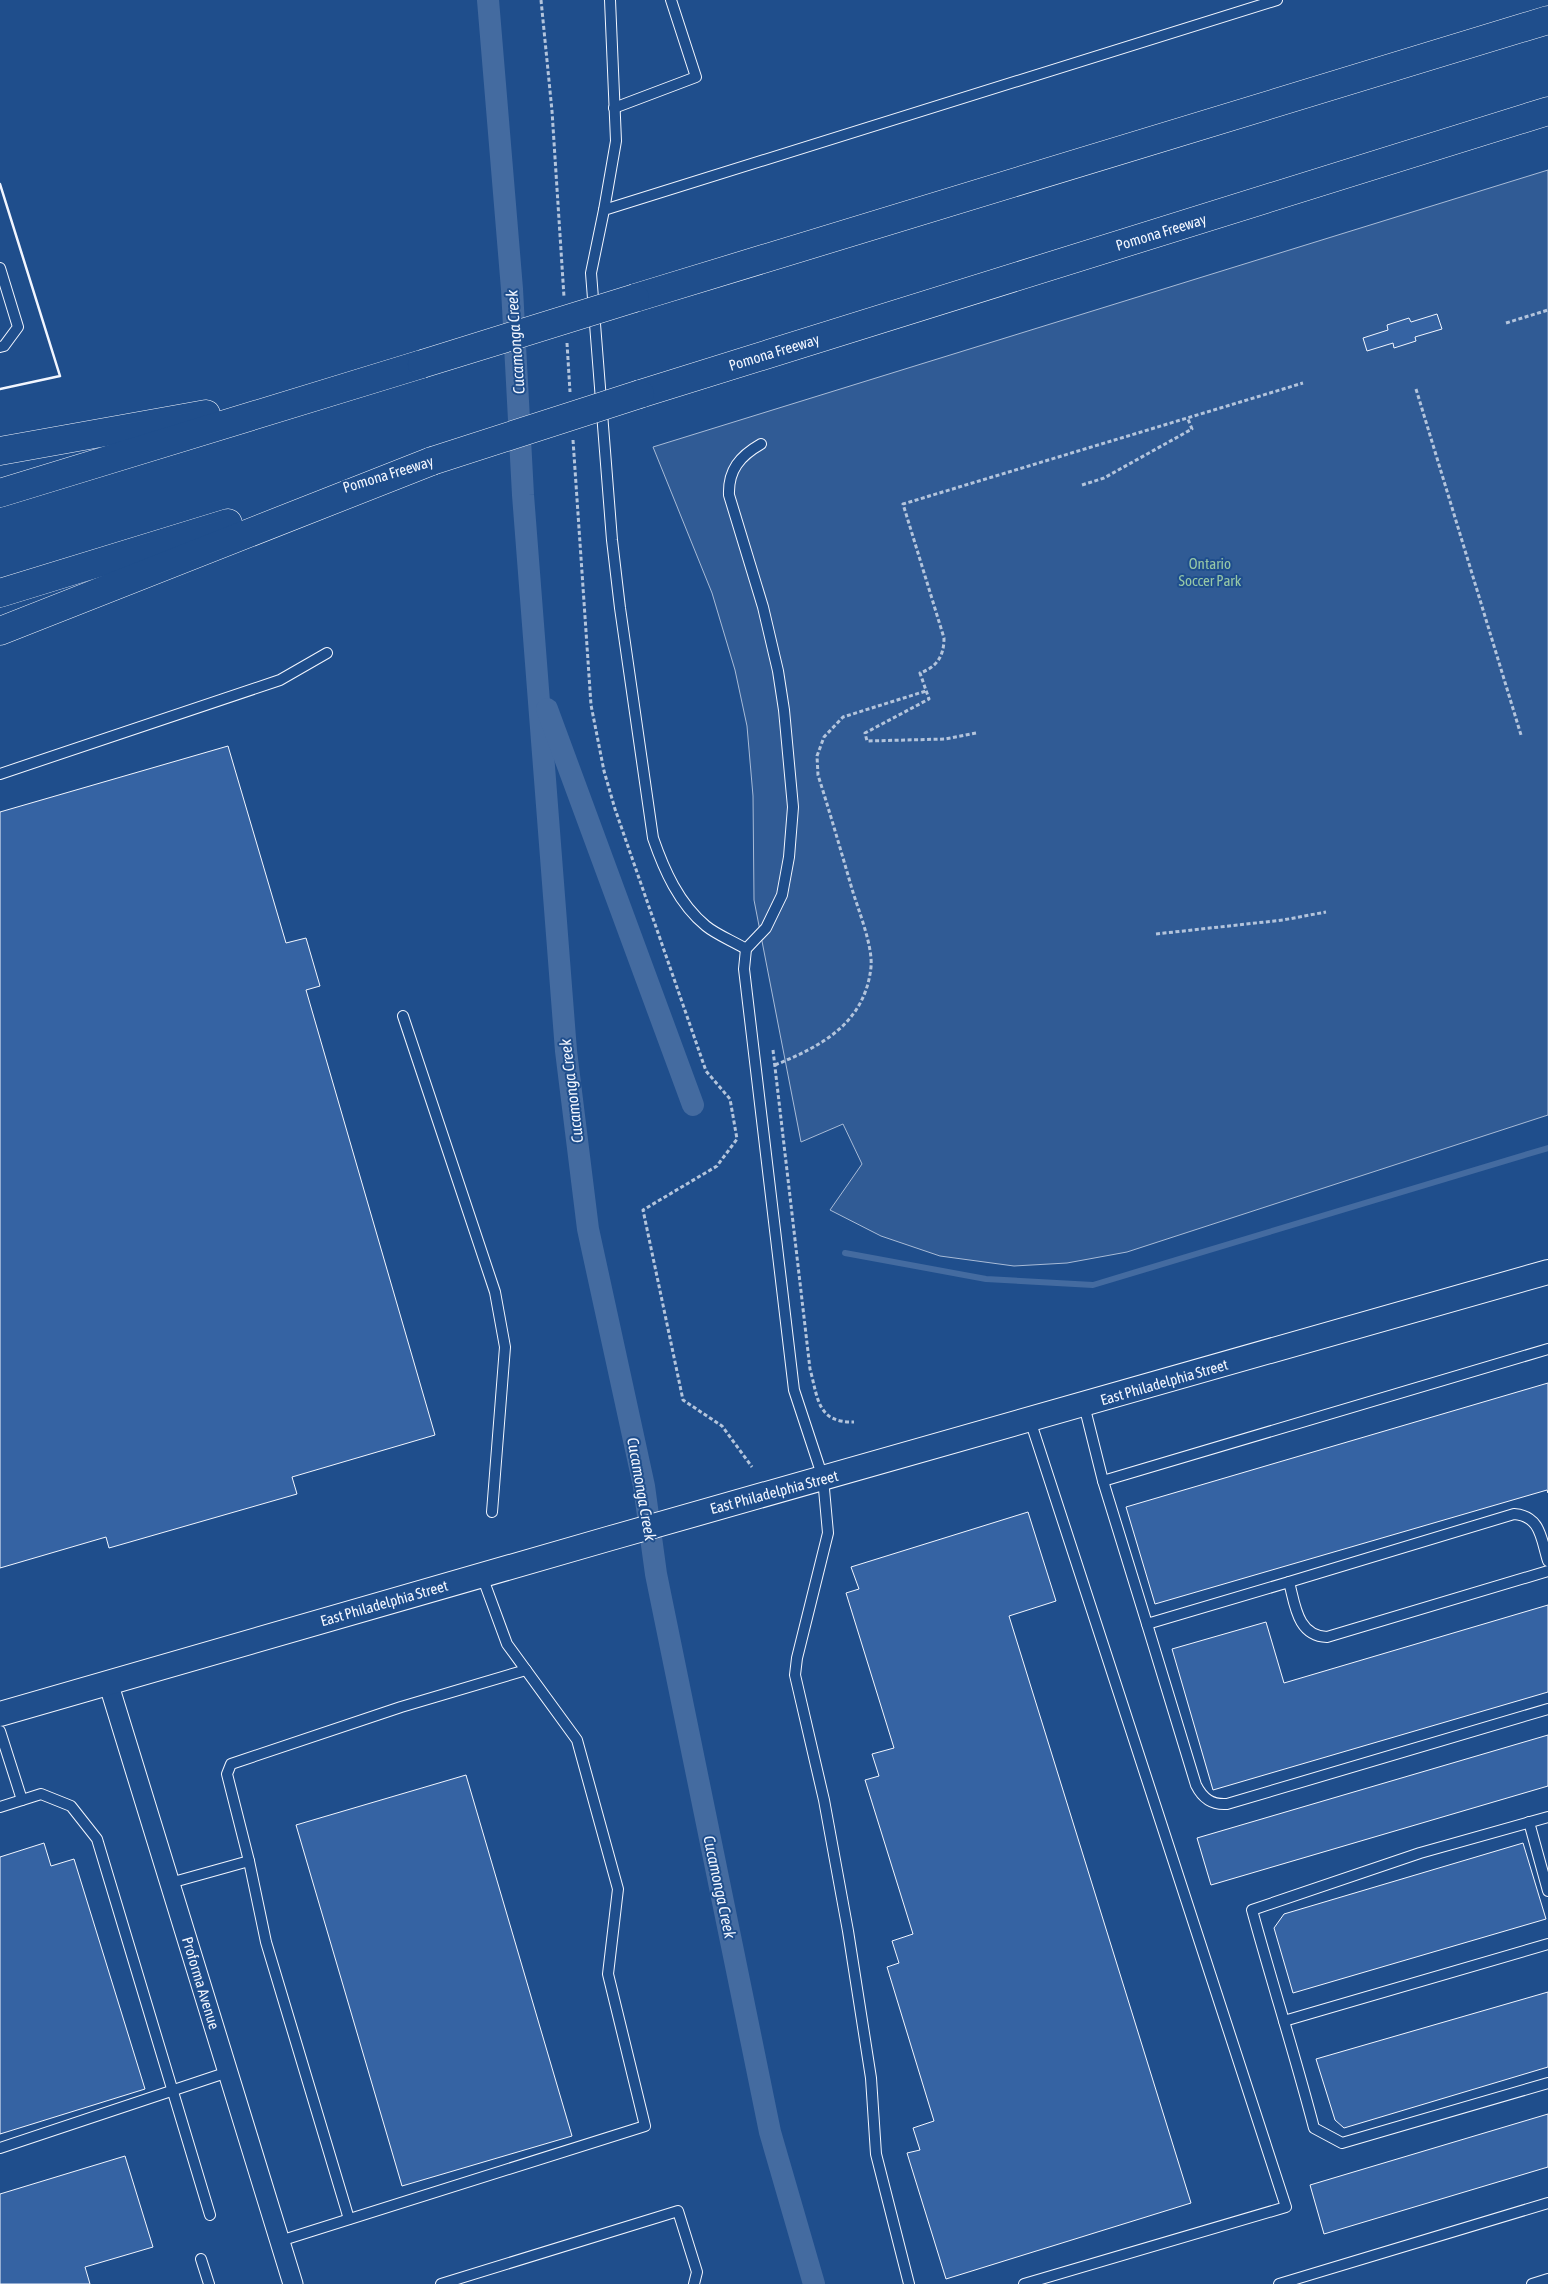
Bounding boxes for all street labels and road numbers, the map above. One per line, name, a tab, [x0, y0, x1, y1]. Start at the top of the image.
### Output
street label: Pomona Freeway	[1114, 210, 1208, 254]
street label: Pomona Freeway	[727, 330, 821, 374]
street label: Pomona Freeway	[341, 452, 435, 496]
street label: East Philadelphia Street	[1098, 1356, 1230, 1408]
street label: East Philadelphia Street	[708, 1467, 840, 1517]
street label: East Philadelphia Street	[318, 1577, 450, 1629]
street label: Proforma Avenue	[179, 1935, 223, 2031]

